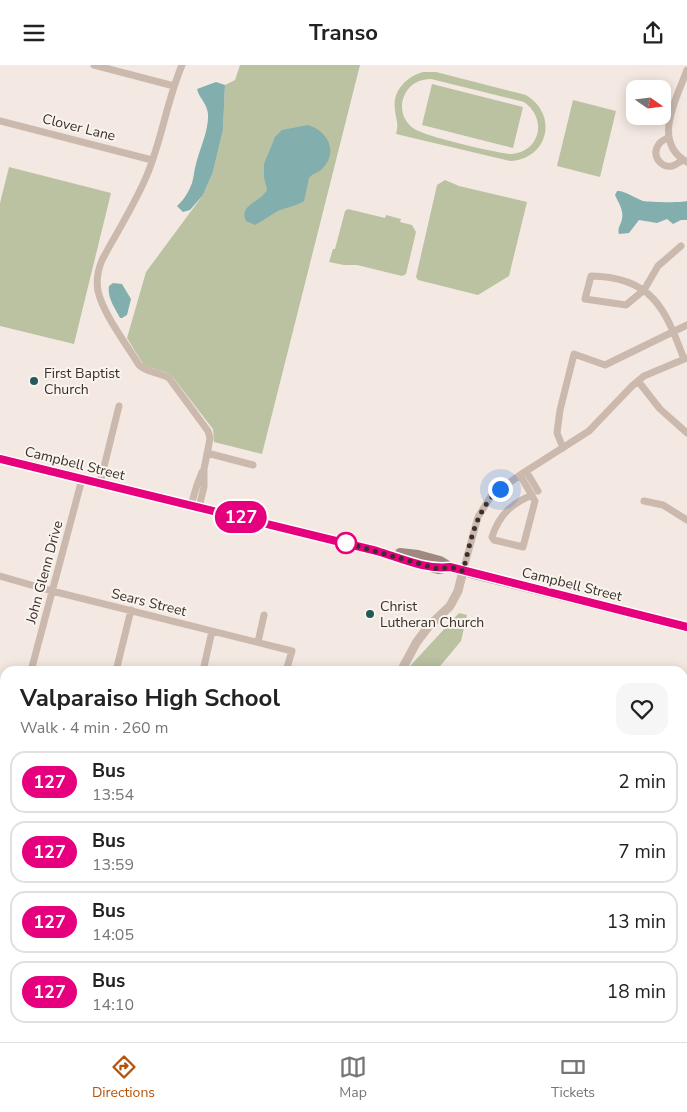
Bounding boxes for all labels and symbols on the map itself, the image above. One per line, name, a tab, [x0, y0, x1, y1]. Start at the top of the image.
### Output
north arrow	[626, 80, 671, 125]
street label: Clover Lane	[40, 109, 117, 146]
place label: First Baptist Church	[44, 364, 120, 399]
marker: First Baptist Church	[28, 375, 40, 387]
street label: Campbell Street	[23, 442, 127, 485]
your location	[488, 477, 513, 502]
line badge: 127	[212, 501, 270, 533]
street label: John Glenn Drive	[21, 518, 67, 627]
unlabelled marker	[335, 532, 357, 554]
street label: Campbell Street	[520, 563, 624, 606]
street label: Sears Street	[109, 584, 189, 621]
place label: Christ Lutheran Church	[380, 597, 484, 632]
marker: Christ Lutheran Church	[364, 608, 376, 620]

